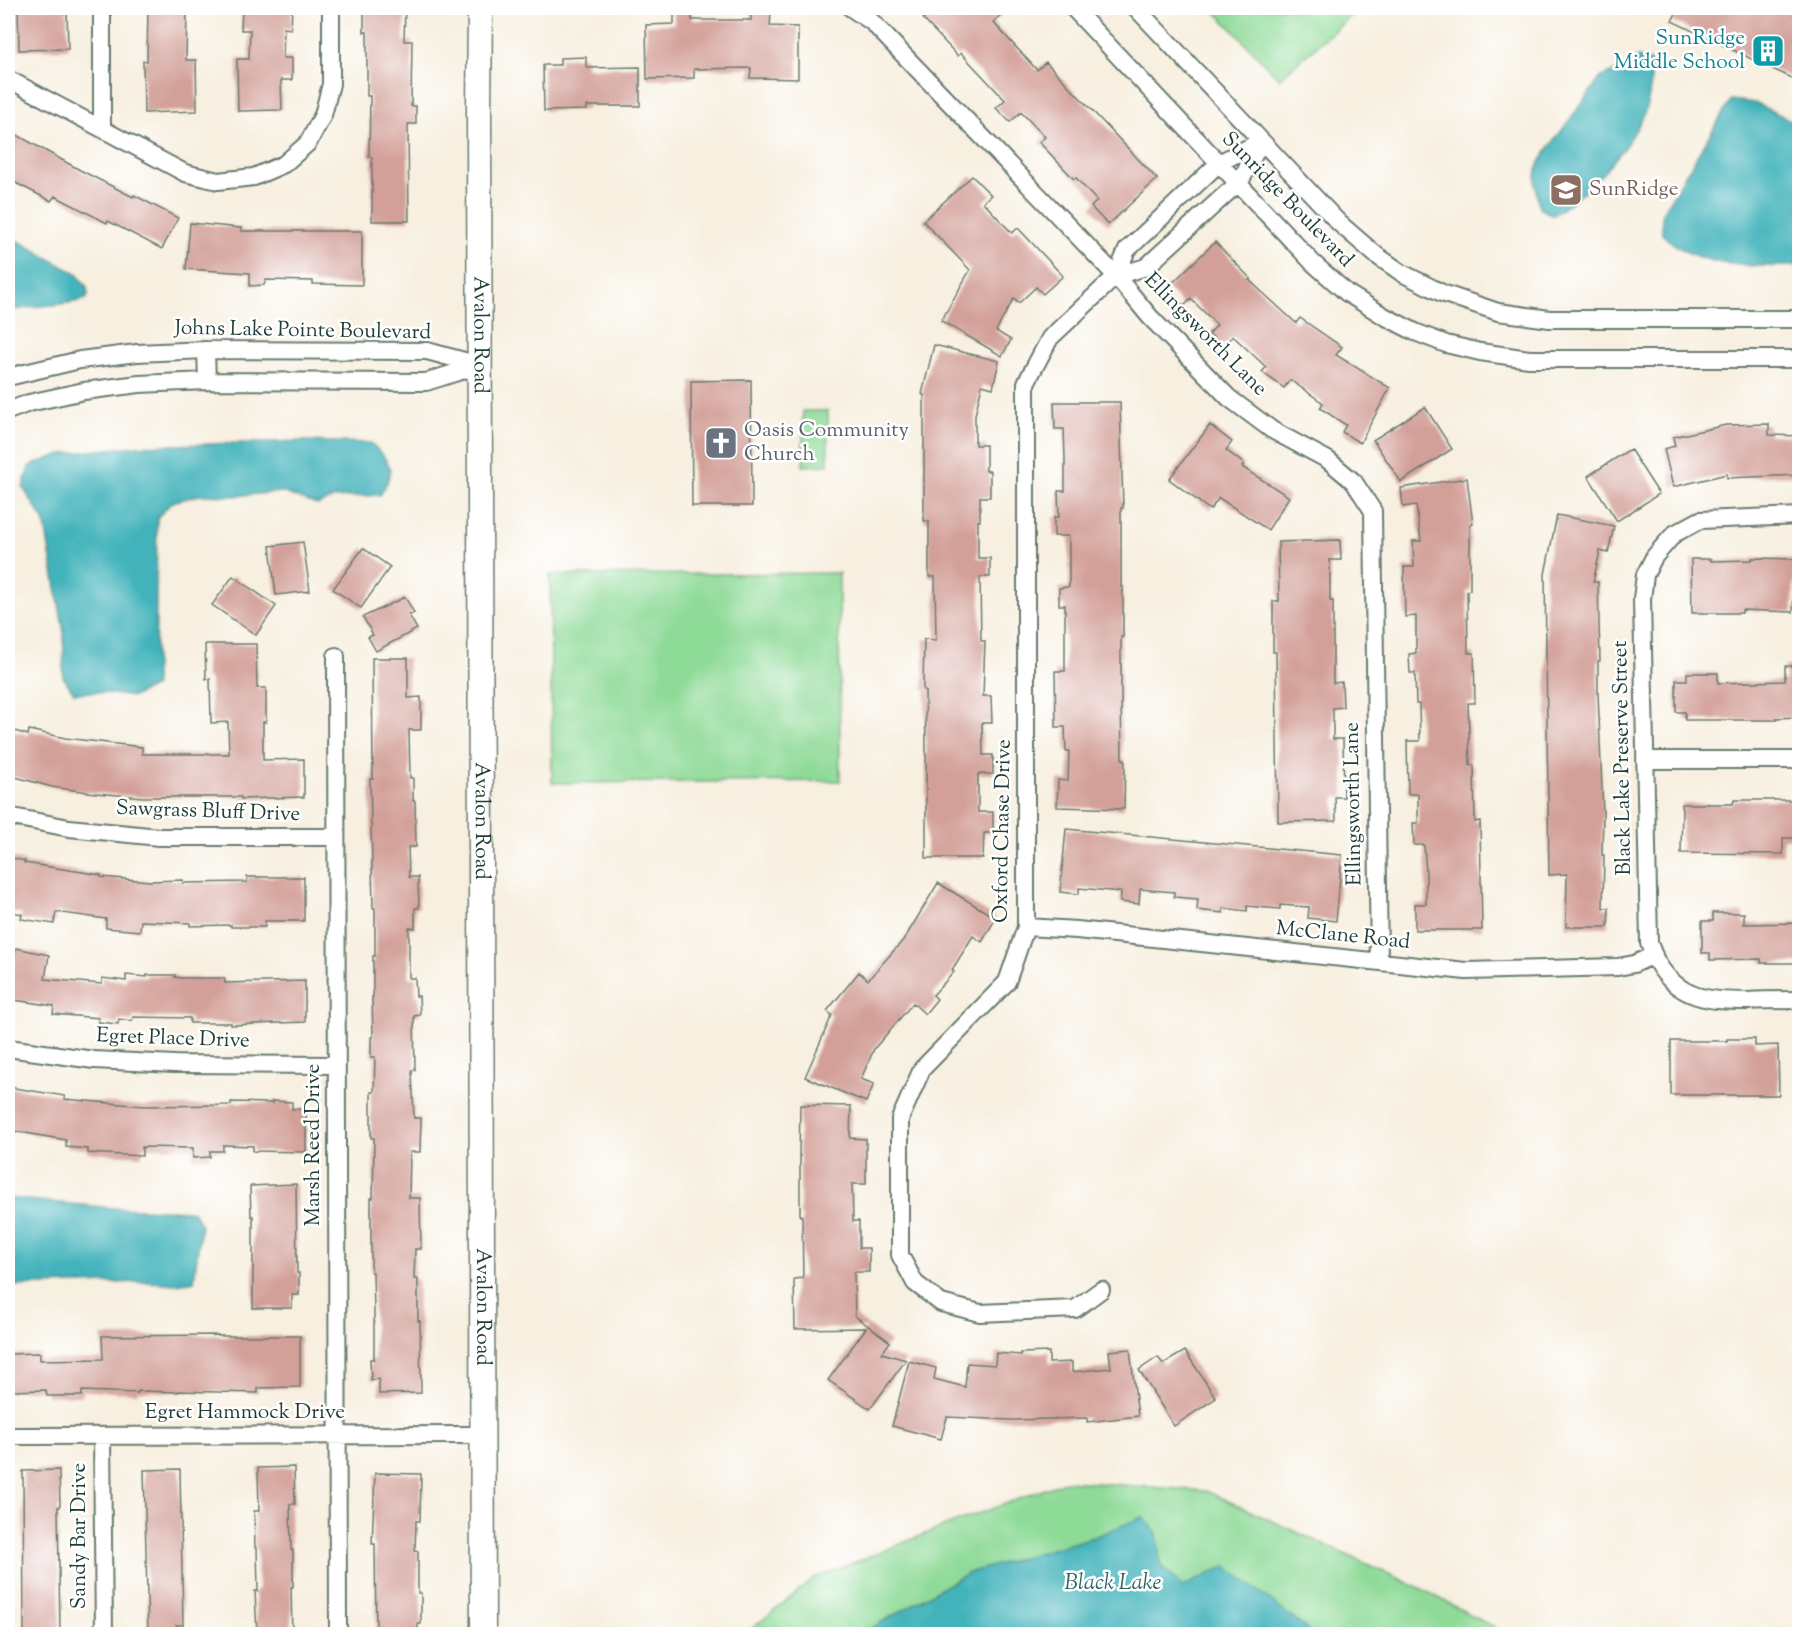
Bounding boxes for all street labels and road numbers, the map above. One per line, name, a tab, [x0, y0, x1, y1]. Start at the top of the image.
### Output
street label: Sunridge Boulevard	[1214, 125, 1360, 275]
street label: Ellingsworth Lane	[1136, 266, 1274, 404]
street label: Avalon Road	[464, 276, 495, 394]
street label: Johns Lake Pointe Boulevard	[173, 314, 432, 348]
street label: Black Lake Preserve Street	[1606, 640, 1640, 876]
street label: Ellingsworth Lane	[1338, 722, 1370, 886]
street label: Oxford Chase Drive	[986, 739, 1020, 923]
street label: Avalon Road	[466, 762, 496, 880]
street label: Sawgrass Bluff Drive	[115, 794, 301, 830]
street label: McClane Road	[1274, 914, 1412, 958]
street label: Egret Place Drive	[96, 1021, 250, 1057]
street label: Marsh Reed Drive	[299, 1064, 329, 1226]
street label: Avalon Road	[467, 1248, 497, 1366]
street label: Egret Hammock Drive	[145, 1398, 345, 1428]
street label: Sandy Bar Drive	[65, 1463, 95, 1609]

